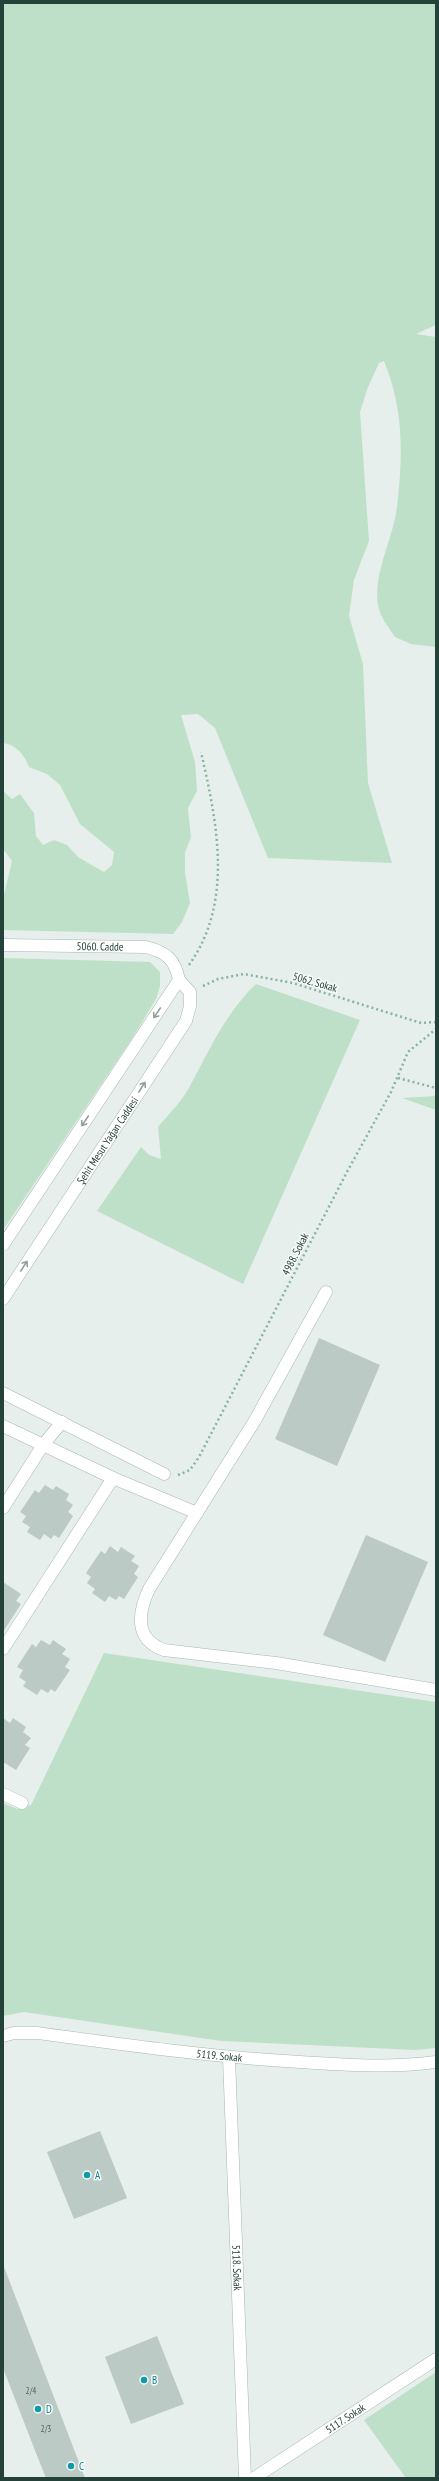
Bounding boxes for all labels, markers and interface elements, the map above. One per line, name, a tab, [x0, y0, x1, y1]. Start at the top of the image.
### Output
street label: 5060. Cadde	[77, 939, 124, 954]
street label: 5062. Sokak	[291, 969, 340, 995]
one-way arrow	[153, 1007, 161, 1018]
one-way arrow	[138, 1082, 146, 1093]
street label: Şehit Mesut Yağan Caddesi	[74, 1094, 141, 1187]
one-way arrow	[81, 1115, 89, 1127]
street label: 4988. Sokak	[278, 1230, 312, 1278]
one-way arrow	[21, 1260, 29, 1272]
street label: 5119. Sokak	[196, 2046, 243, 2065]
place label: A	[95, 2168, 101, 2182]
marker: A	[82, 2170, 92, 2180]
street label: 5118. Sokak	[229, 2245, 245, 2292]
place label: B	[152, 2373, 157, 2387]
marker: B	[139, 2375, 149, 2385]
house number: 2/4	[26, 2385, 36, 2396]
street label: 5117. Sokak	[323, 2400, 368, 2436]
place label: D	[46, 2402, 52, 2416]
marker: D	[33, 2404, 43, 2414]
house number: 2/3	[41, 2423, 51, 2434]
place label: C	[79, 2459, 84, 2473]
marker: C	[66, 2461, 76, 2471]

